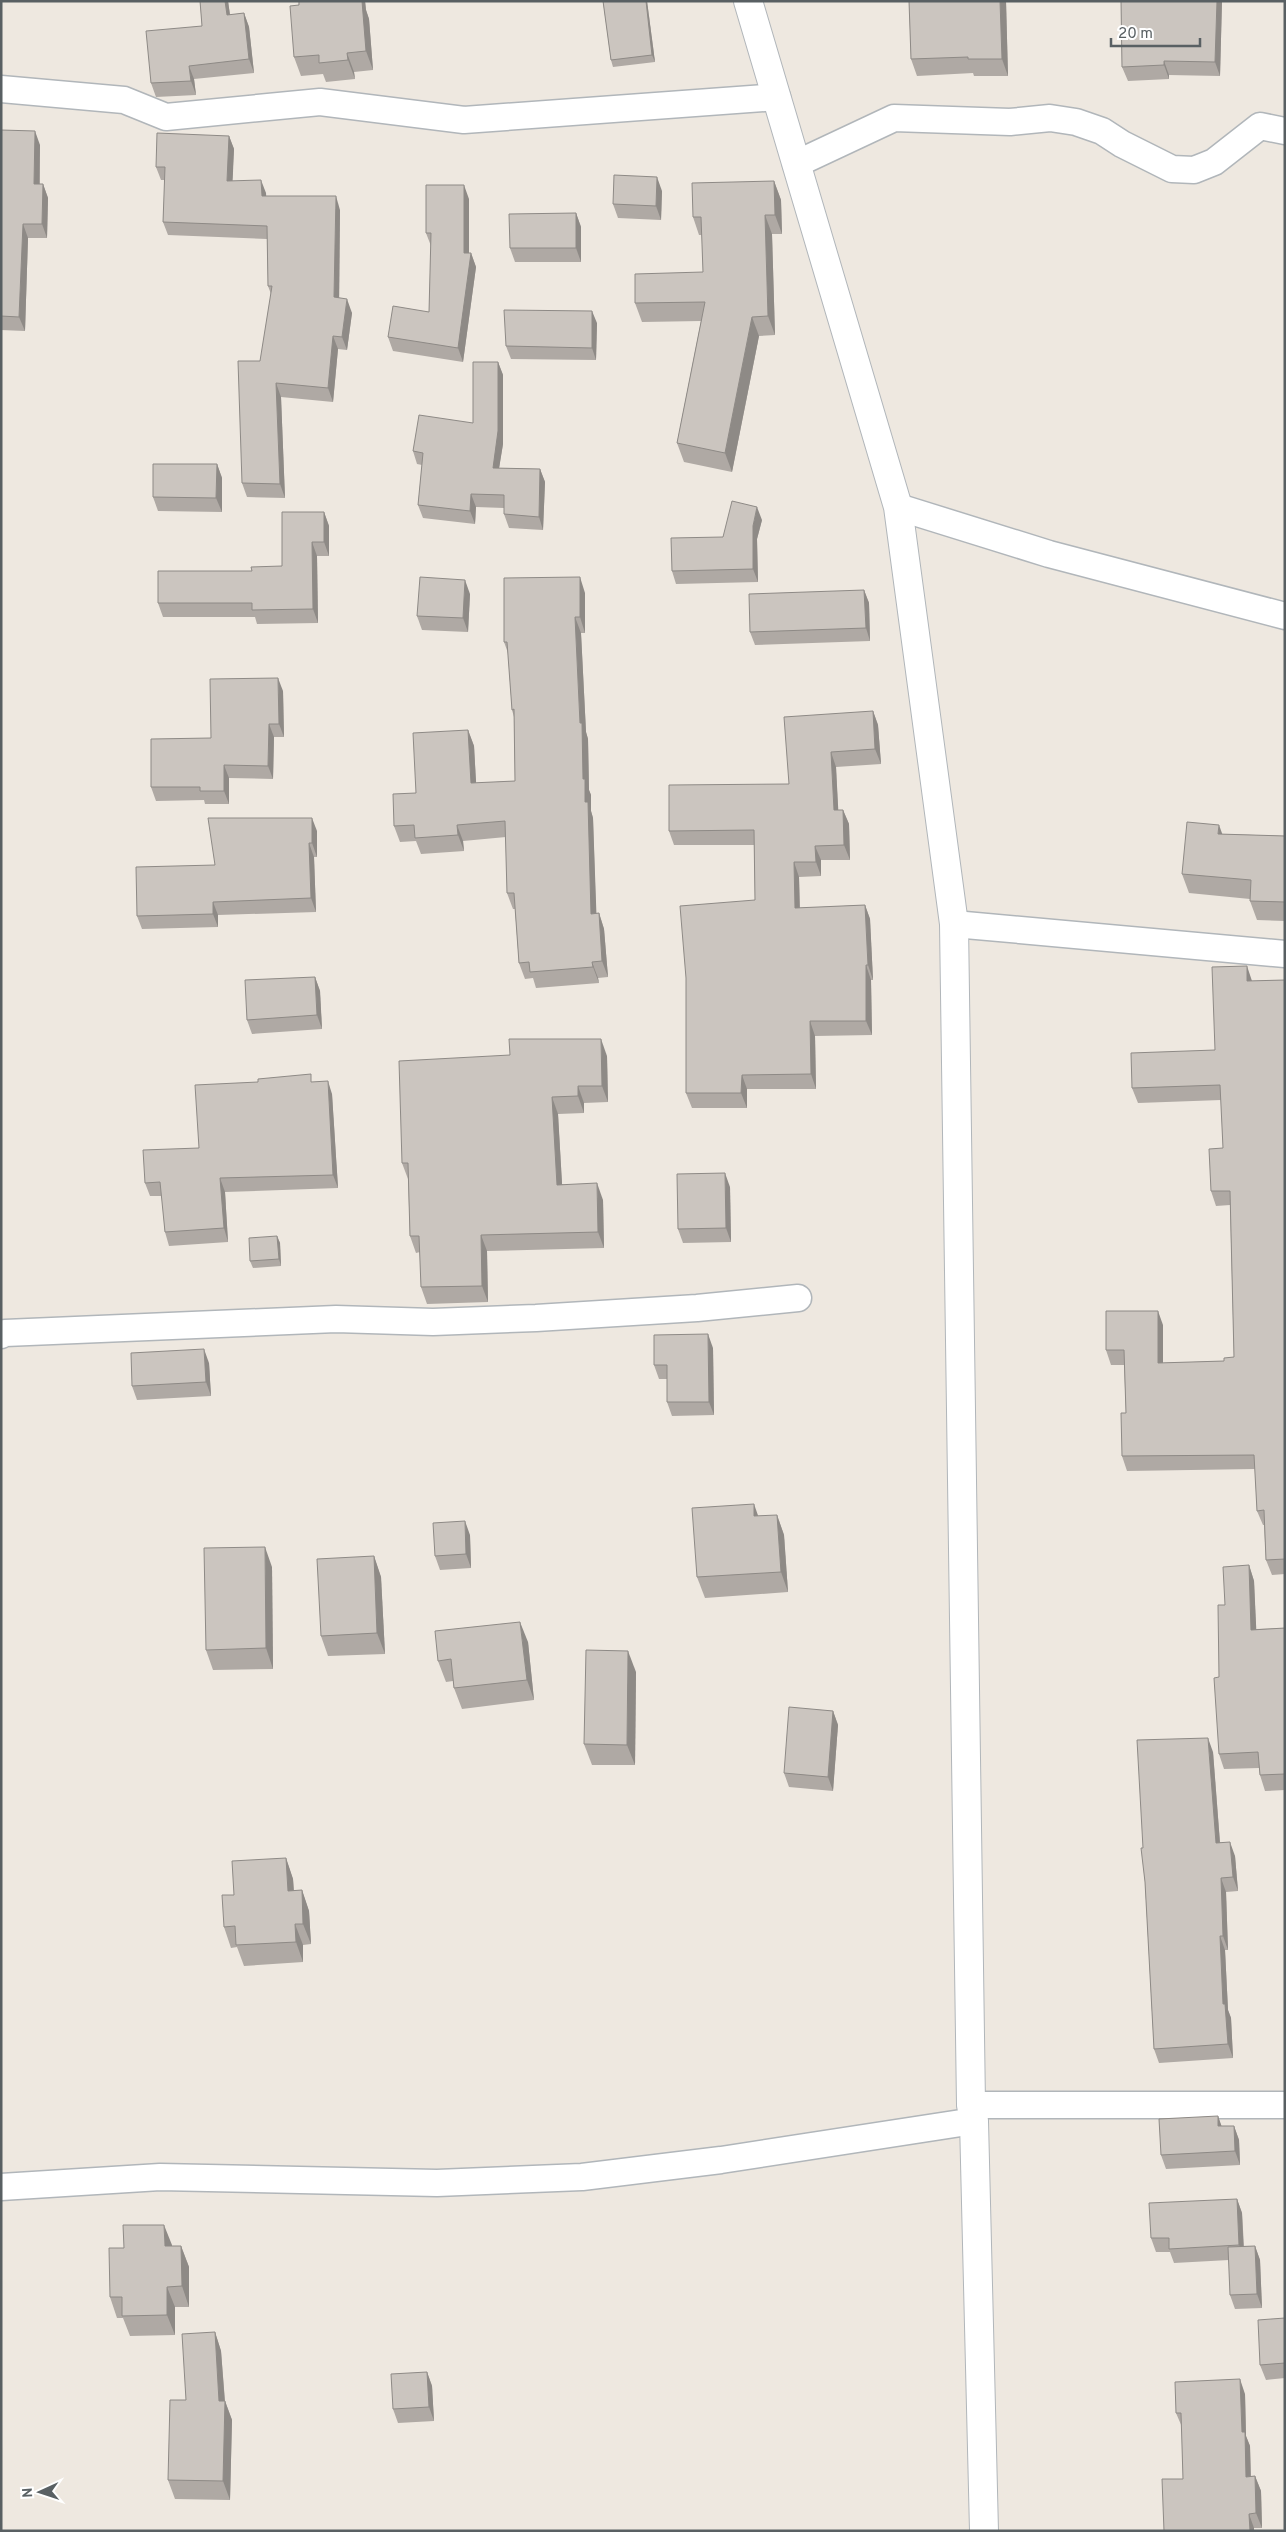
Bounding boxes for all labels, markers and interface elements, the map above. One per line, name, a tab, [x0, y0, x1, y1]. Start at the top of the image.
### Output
scale bar	[1111, 15, 1200, 47]
text: 20 m	[1118, 25, 1153, 44]
north arrow	[15, 2467, 65, 2517]
text: N	[20, 2487, 37, 2498]

